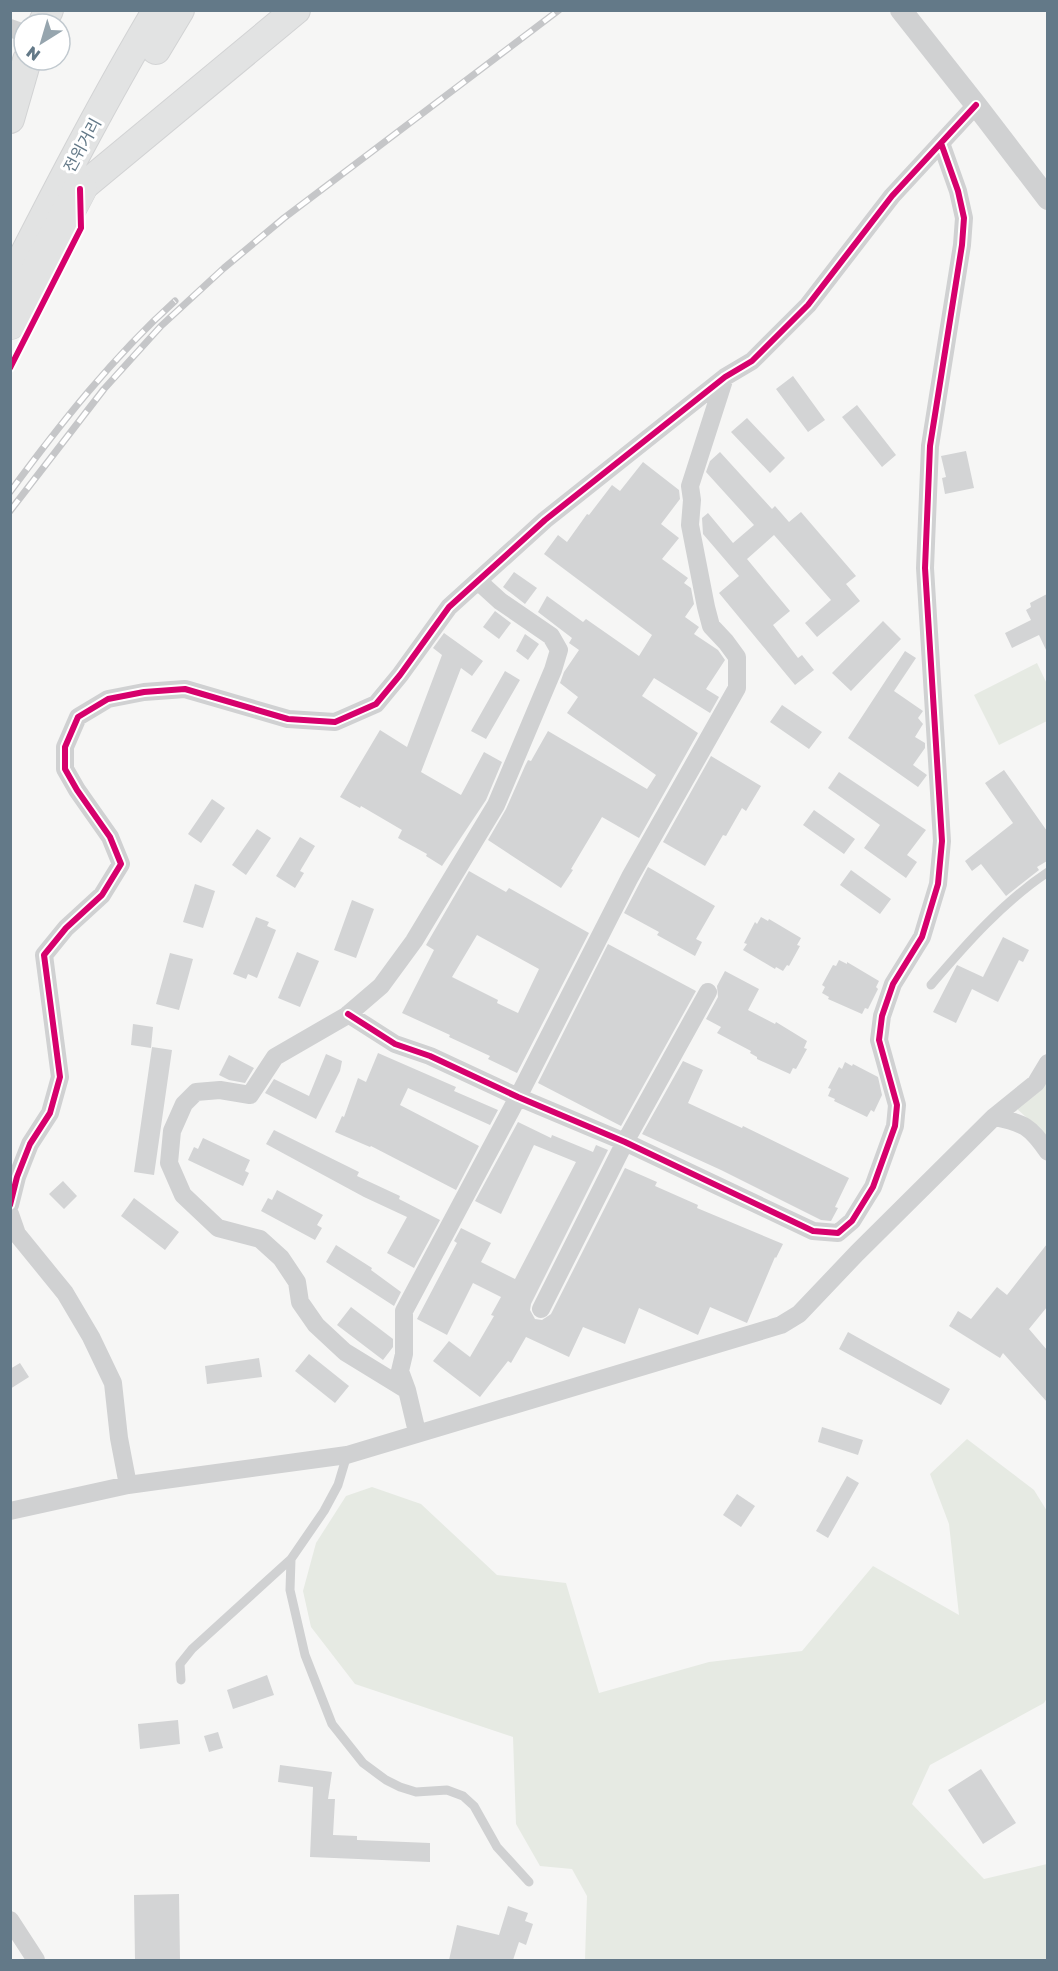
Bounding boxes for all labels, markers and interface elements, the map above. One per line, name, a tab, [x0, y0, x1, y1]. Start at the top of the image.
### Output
north arrow	[12, 12, 72, 72]
text: N	[22, 42, 44, 66]
street label: 전위거리	[59, 114, 105, 176]

